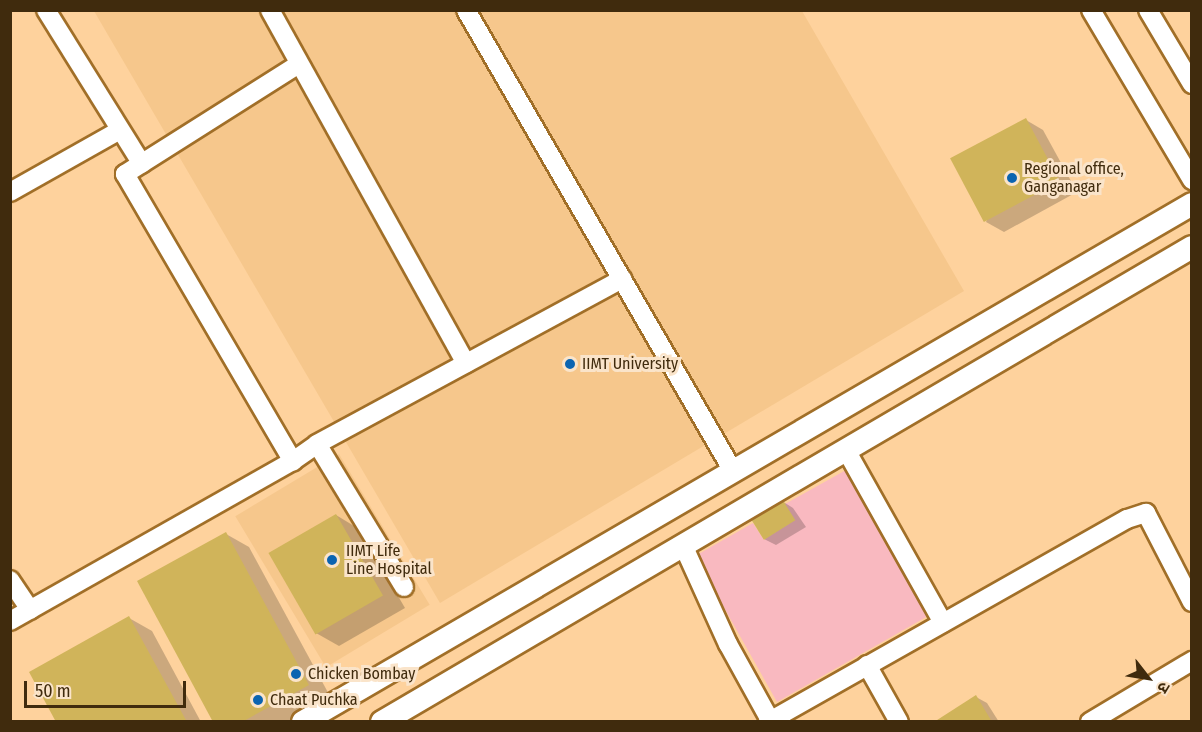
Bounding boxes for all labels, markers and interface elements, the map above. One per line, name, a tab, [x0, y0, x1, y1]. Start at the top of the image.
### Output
place label: Regional office, Ganganagar	[1024, 159, 1124, 197]
marker: Regional office, Ganganagar	[1005, 171, 1019, 185]
place label: IIMT University	[582, 354, 678, 374]
marker: IIMT University	[563, 357, 577, 371]
place label: IIMT Life Line Hospital	[346, 541, 432, 579]
marker: IIMT Life Line Hospital	[323, 551, 341, 569]
north arrow	[1118, 648, 1178, 708]
place label: Chicken Bombay	[308, 664, 415, 684]
marker: Chicken Bombay	[289, 667, 303, 681]
scale bar	[27, 669, 189, 707]
text: उ	[1153, 679, 1174, 696]
text: 50 m	[35, 680, 71, 702]
place label: Chaat Puchka	[270, 690, 358, 710]
marker: Chaat Puchka	[251, 693, 265, 707]

